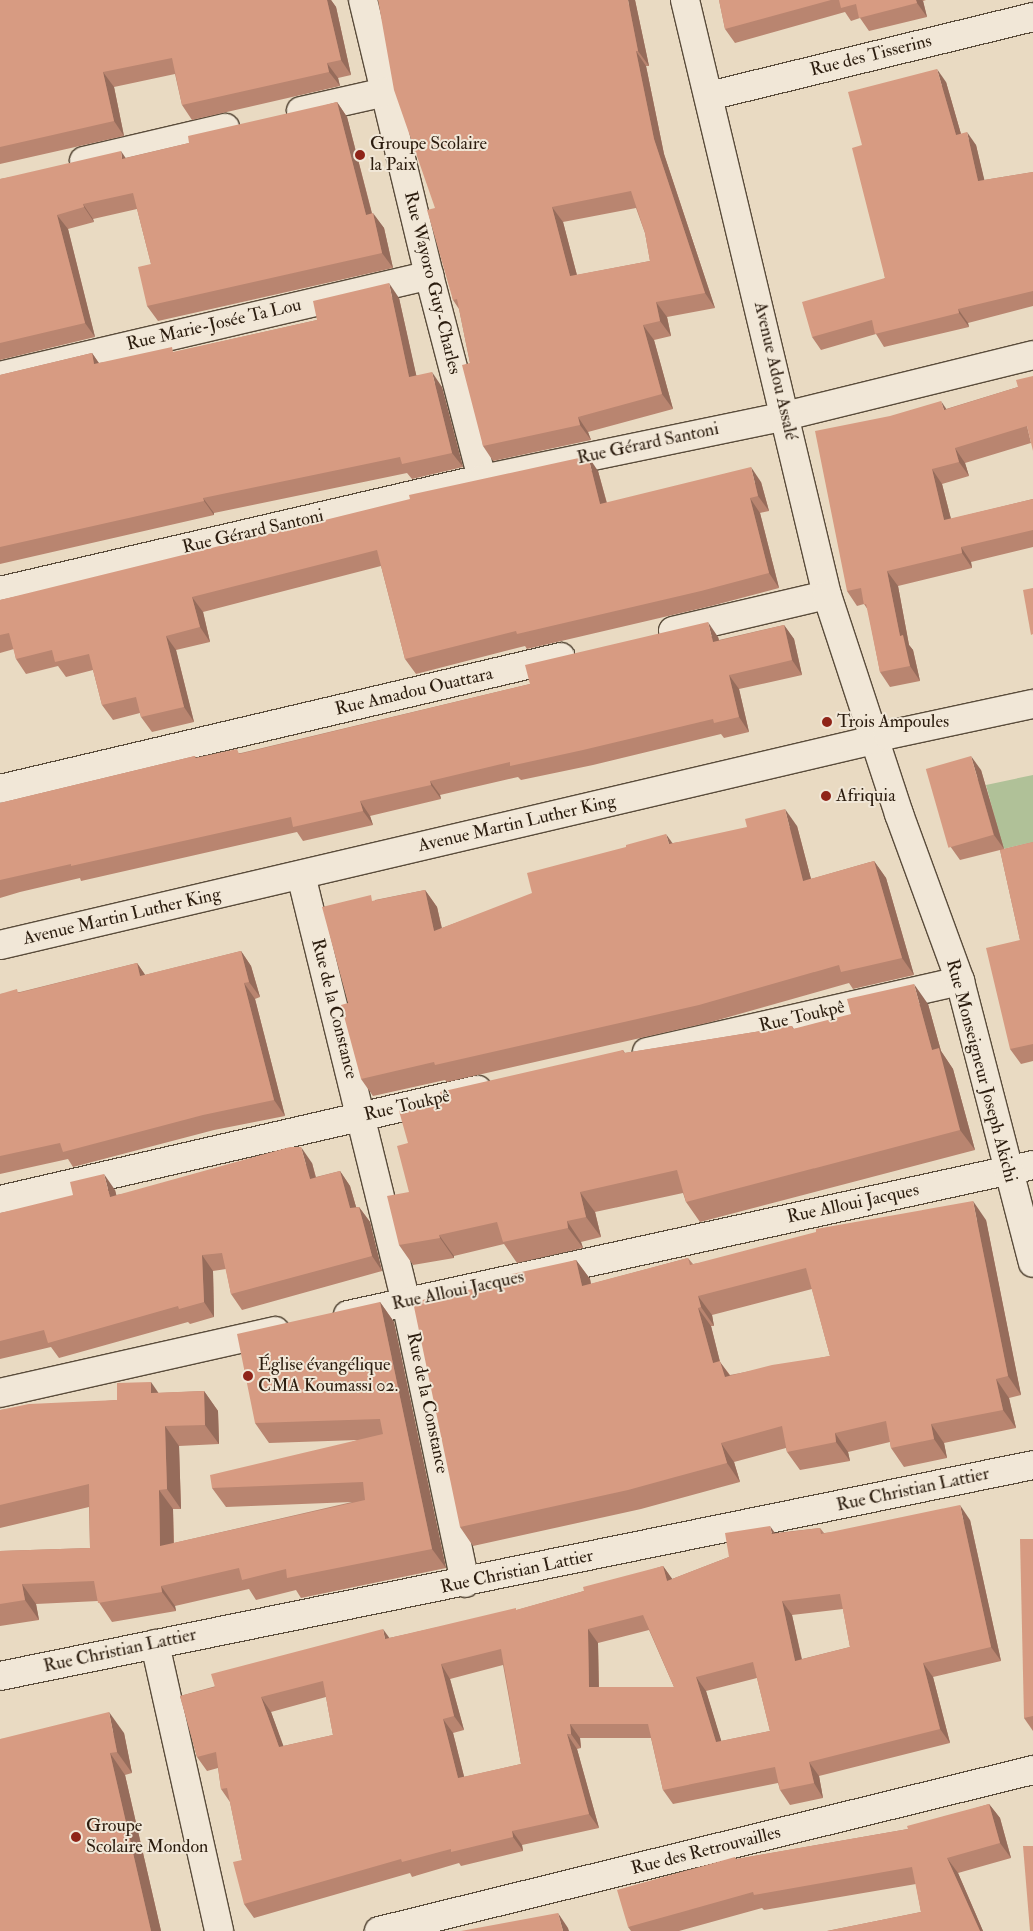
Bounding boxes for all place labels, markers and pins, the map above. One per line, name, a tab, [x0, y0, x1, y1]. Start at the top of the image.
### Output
place label: Groupe Scolaire la Paix	[370, 134, 487, 176]
marker: Groupe Scolaire la Paix	[354, 149, 366, 161]
place label: Trois Ampoules	[837, 711, 949, 733]
marker: Trois Ampoules	[821, 716, 833, 728]
place label: Afriquia	[836, 785, 896, 807]
marker: Afriquia	[820, 790, 832, 802]
place label: Église évangélique CMA Koumassi 02.	[258, 1355, 398, 1398]
marker: Église évangélique CMA Koumassi 02.	[242, 1370, 254, 1382]
place label: Groupe Scolaire Mondon	[86, 1816, 208, 1858]
marker: Groupe Scolaire Mondon	[70, 1831, 82, 1843]

